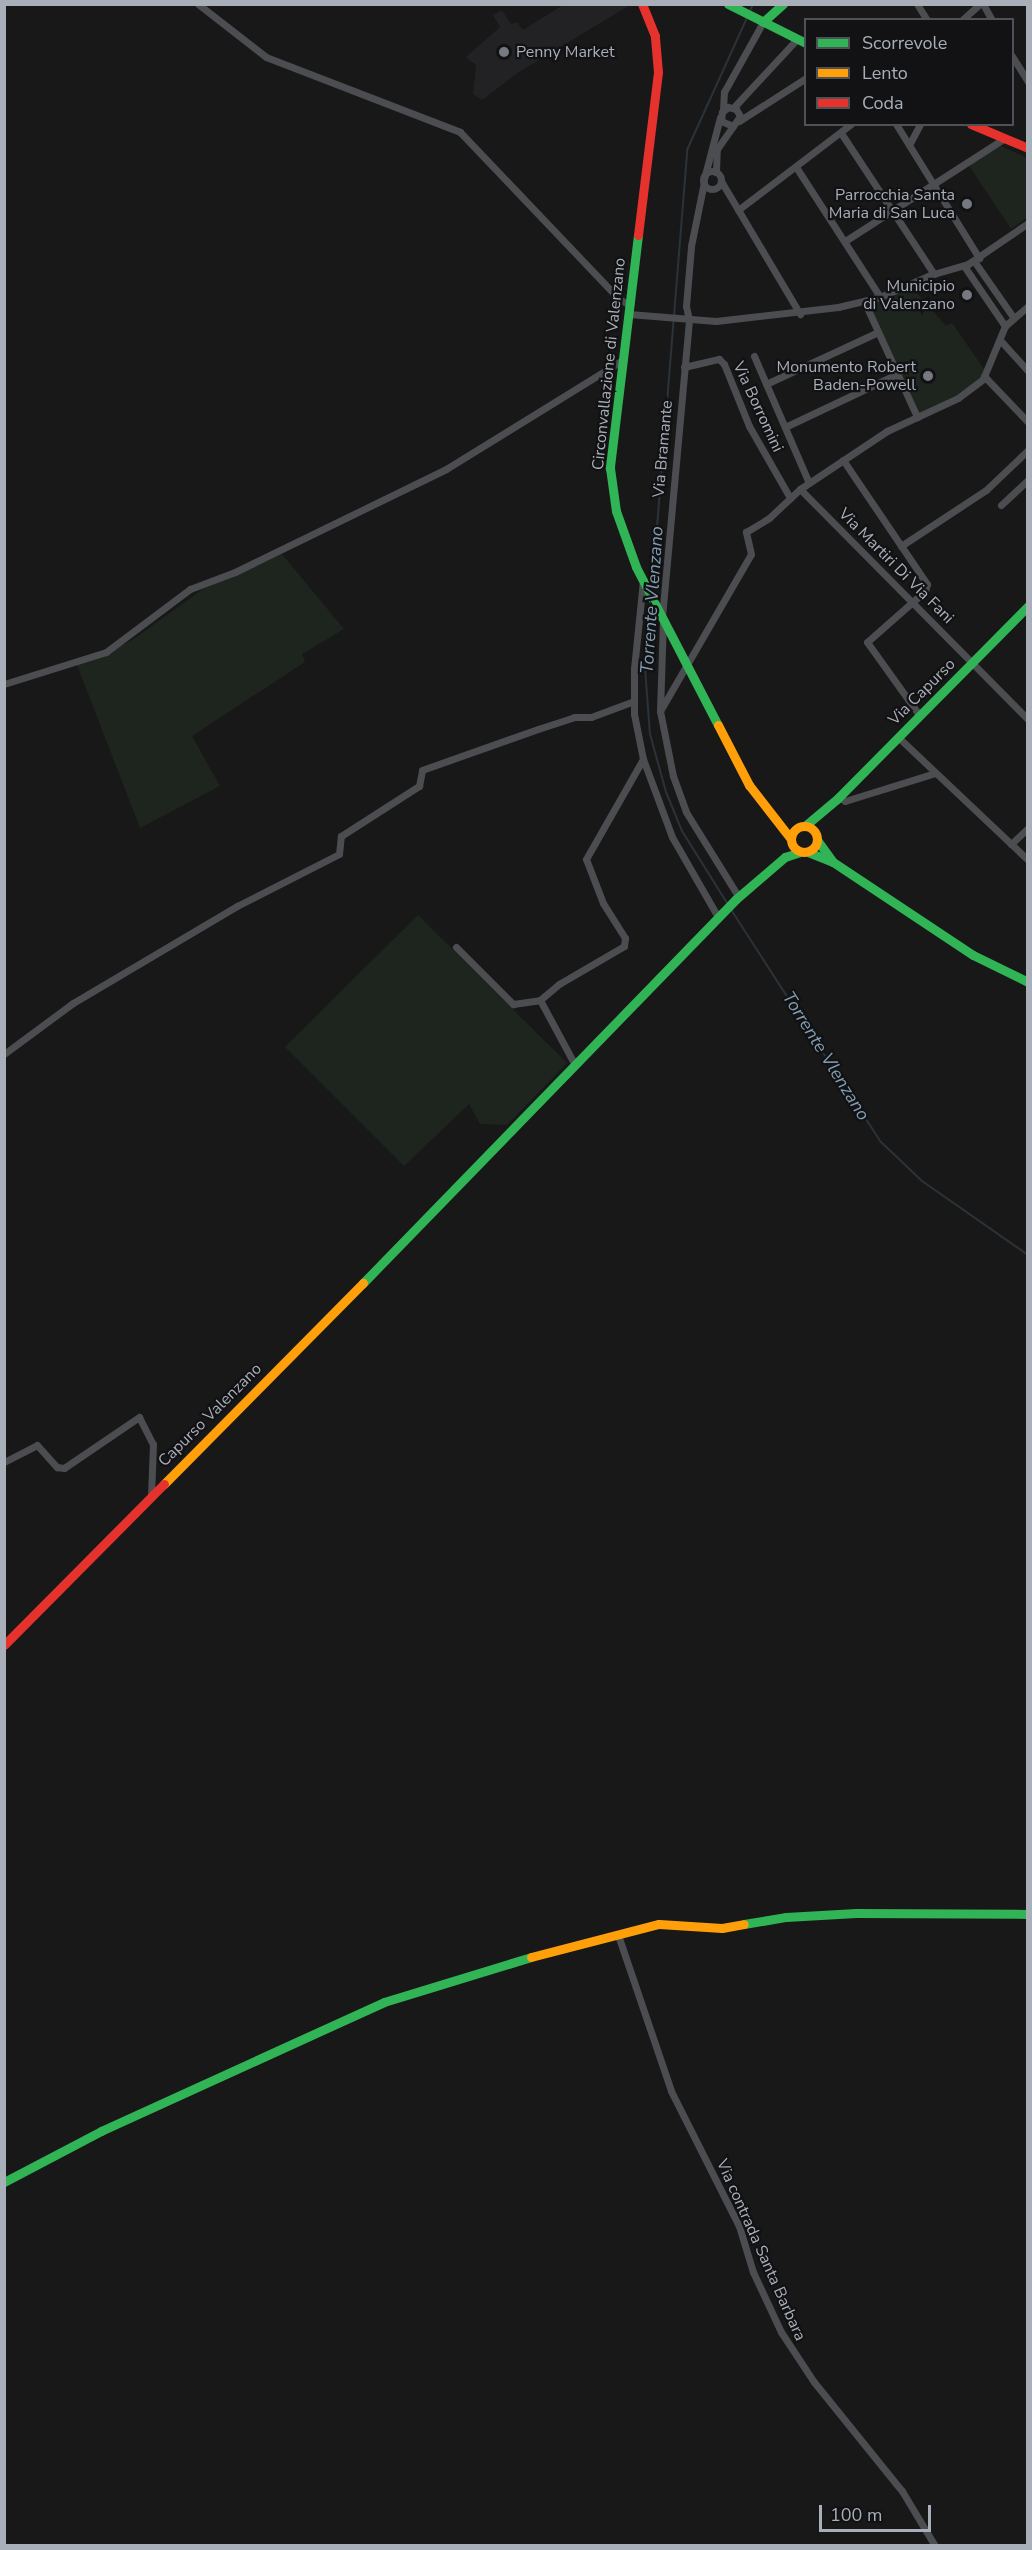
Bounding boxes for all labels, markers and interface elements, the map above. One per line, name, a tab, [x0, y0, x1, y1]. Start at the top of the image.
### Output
legend	[804, 18, 1014, 126]
text: Scorrevole	[862, 31, 947, 55]
place label: Penny Market	[516, 42, 615, 62]
marker: Penny Market	[497, 45, 511, 59]
text: Lento	[862, 61, 908, 85]
text: Coda	[862, 91, 904, 115]
place label: Parrocchia Santa Maria di San Luca	[829, 185, 955, 223]
marker: Parrocchia Santa Maria di San Luca	[960, 197, 974, 211]
street label: Circonvallazione di Valenzano	[588, 257, 630, 471]
place label: Municipio di Valenzano	[863, 276, 955, 314]
marker: Municipio di Valenzano	[960, 288, 974, 302]
place label: Monumento Robert Baden-Powell	[777, 357, 916, 395]
street label: Via Borromini	[729, 359, 787, 455]
marker: Monumento Robert Baden-Powell	[921, 369, 935, 383]
street label: Via Bramante	[649, 400, 677, 498]
street label: Via Martiri Di Via Fani	[834, 504, 958, 628]
water label: Torrente Vlenzano	[636, 525, 668, 675]
street label: Via Capurso	[885, 655, 959, 729]
water label: Torrente Vlenzano	[778, 988, 874, 1124]
street label: Capurso Valenzano	[154, 1359, 266, 1471]
street label: Via contrada Santa Barbara	[712, 2156, 810, 2344]
scale bar	[822, 2493, 934, 2531]
text: 100 m	[830, 2503, 882, 2527]

